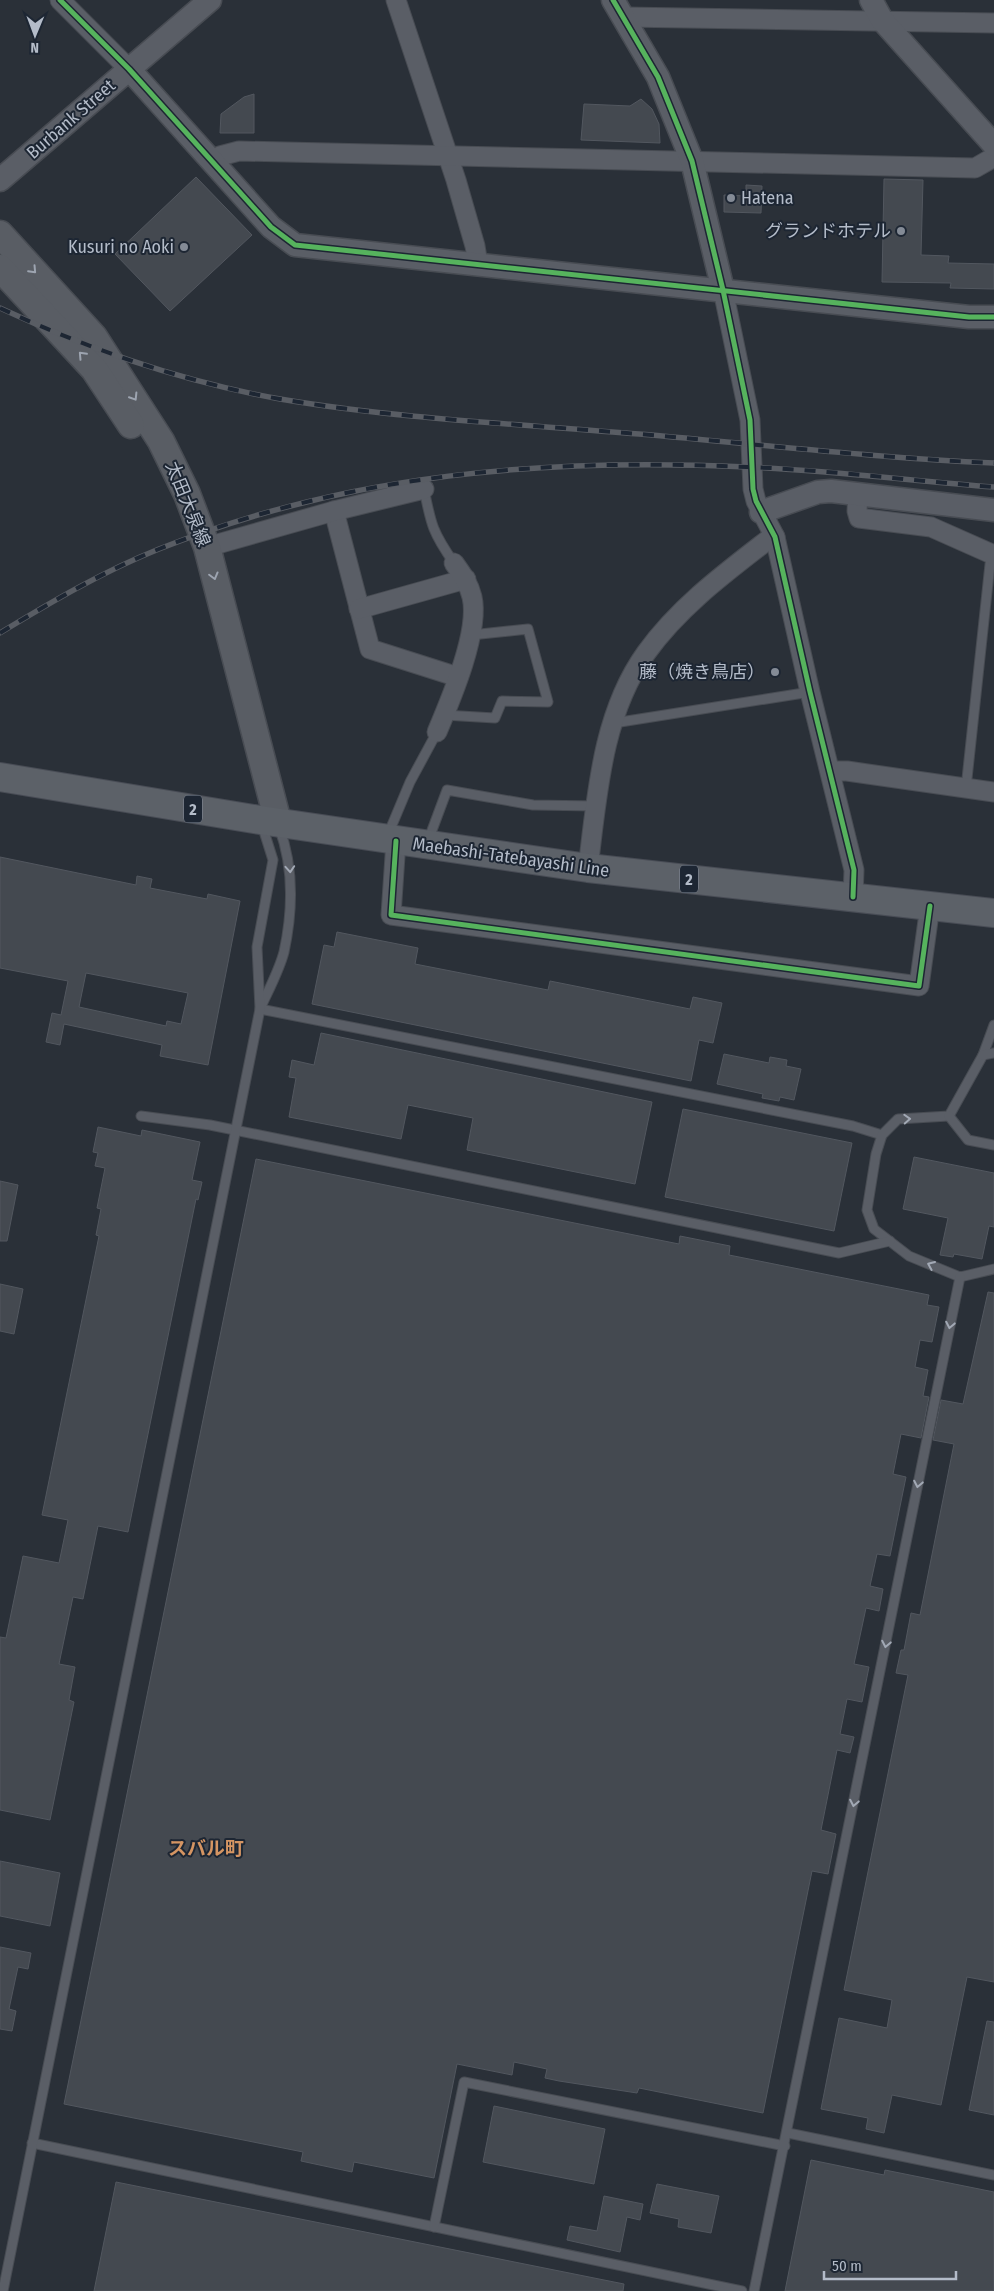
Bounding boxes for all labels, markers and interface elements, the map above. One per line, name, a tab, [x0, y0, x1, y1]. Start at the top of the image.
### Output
north arrow	[10, 10, 60, 60]
text: N	[30, 39, 39, 56]
street label: Burbank Street	[22, 74, 120, 163]
place label: Hatena	[741, 187, 794, 209]
marker: Hatena	[725, 192, 737, 204]
place label: グランドホテル	[765, 220, 891, 242]
marker: グランドホテル	[895, 225, 907, 237]
place label: Kusuri no Aoki	[68, 236, 174, 258]
marker: Kusuri no Aoki	[178, 241, 190, 253]
one-way arrow	[27, 264, 36, 273]
one-way arrow	[78, 352, 87, 361]
one-way arrow	[127, 391, 137, 400]
street label: 太田大泉線	[161, 458, 215, 550]
one-way arrow	[208, 572, 219, 581]
place label: 藤（焼き鳥店）	[639, 661, 765, 683]
marker: 藤（焼き鳥店）	[769, 666, 781, 678]
road number: 2	[184, 796, 202, 822]
street label: Maebashi-Tatebayashi Line	[411, 832, 611, 882]
one-way arrow	[285, 865, 296, 873]
road number: 2	[680, 866, 698, 892]
one-way arrow	[904, 1113, 912, 1124]
one-way arrow	[927, 1261, 936, 1272]
one-way arrow	[946, 1321, 956, 1330]
one-way arrow	[914, 1480, 924, 1489]
one-way arrow	[882, 1639, 892, 1648]
one-way arrow	[849, 1799, 860, 1807]
district label: スバル町	[168, 1837, 244, 1860]
scale bar	[824, 2248, 956, 2280]
text: 50 m	[832, 2257, 862, 2275]

